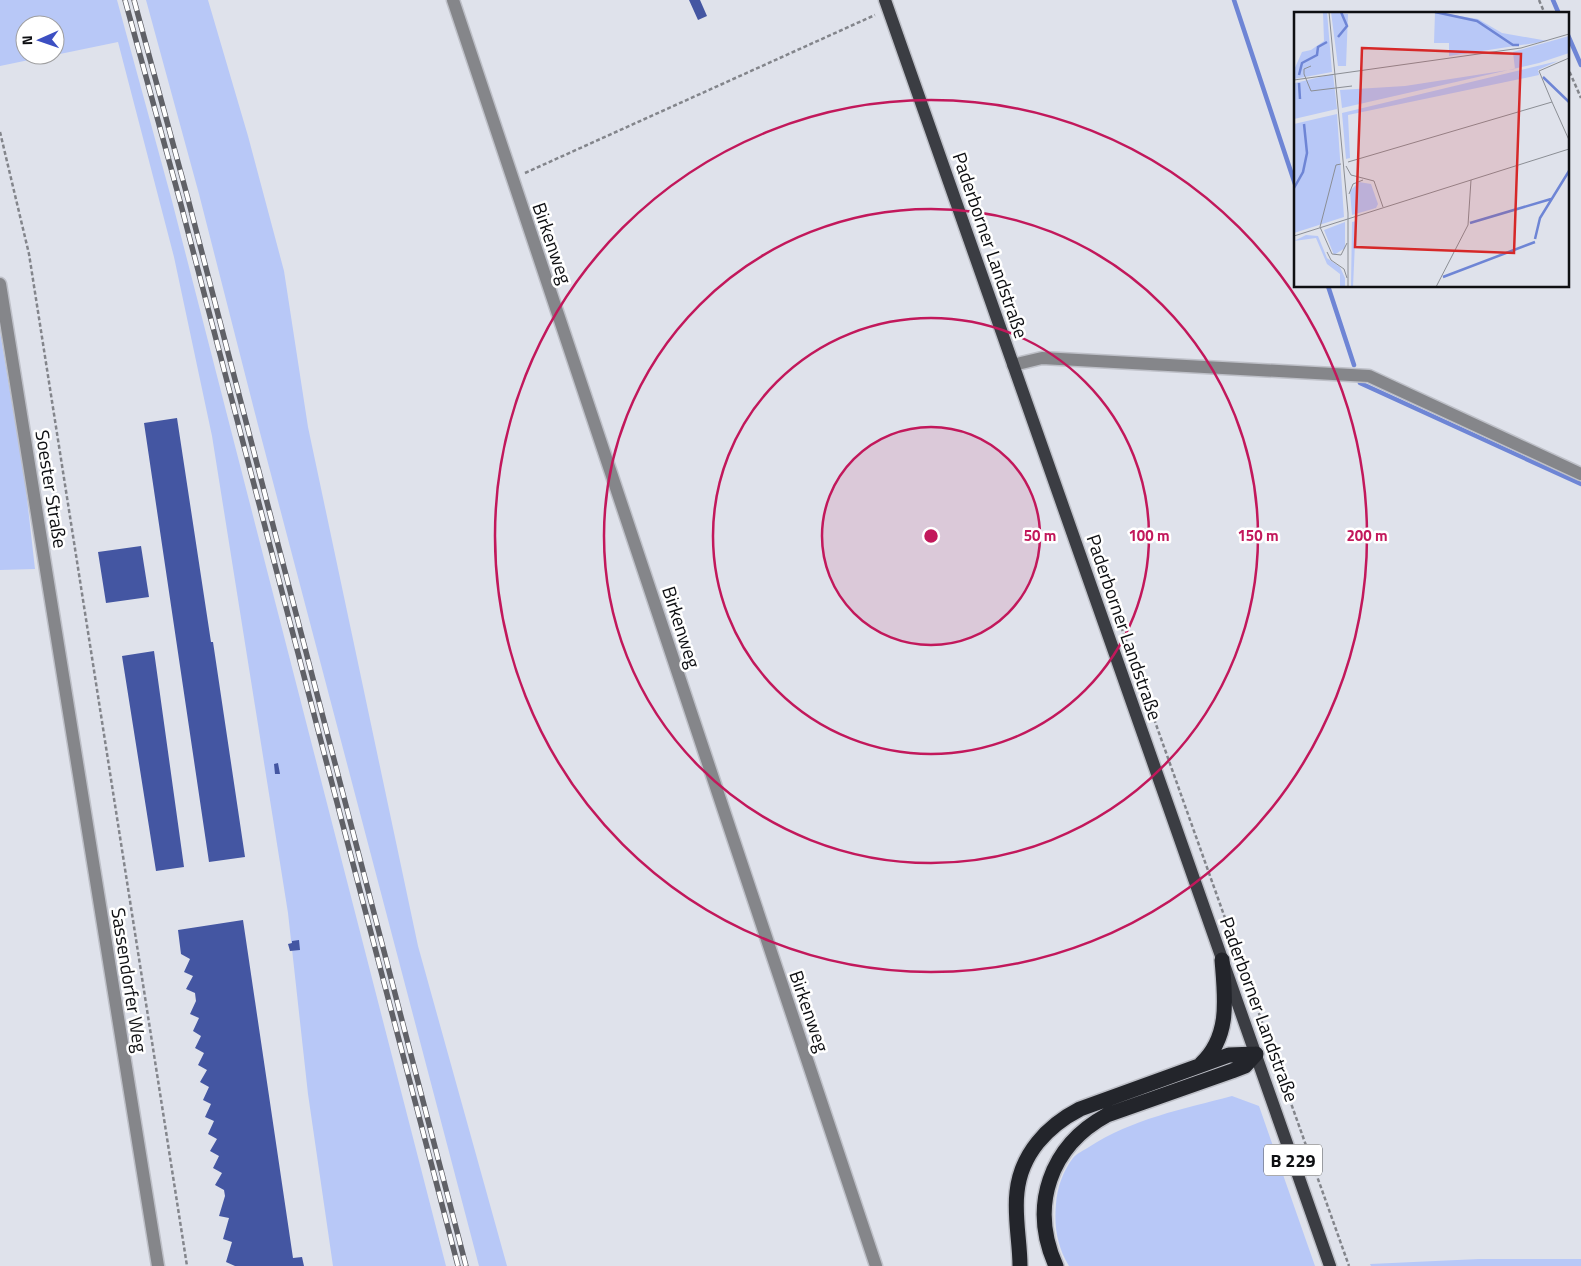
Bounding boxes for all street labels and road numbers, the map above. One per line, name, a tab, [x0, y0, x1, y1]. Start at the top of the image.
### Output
street label: Paderborner Landstraße	[946, 148, 1036, 342]
street label: Birkenweg	[525, 198, 581, 288]
street label: Soester Straße	[28, 428, 76, 550]
street label: Paderborner Landstraße	[1080, 530, 1170, 724]
street label: Birkenweg	[655, 582, 709, 672]
street label: Sassendorfer Weg	[104, 906, 156, 1055]
street label: Paderborner Landstraße	[1213, 912, 1307, 1106]
street label: Birkenweg	[782, 966, 838, 1056]
road number: B 229	[1264, 1144, 1322, 1176]

